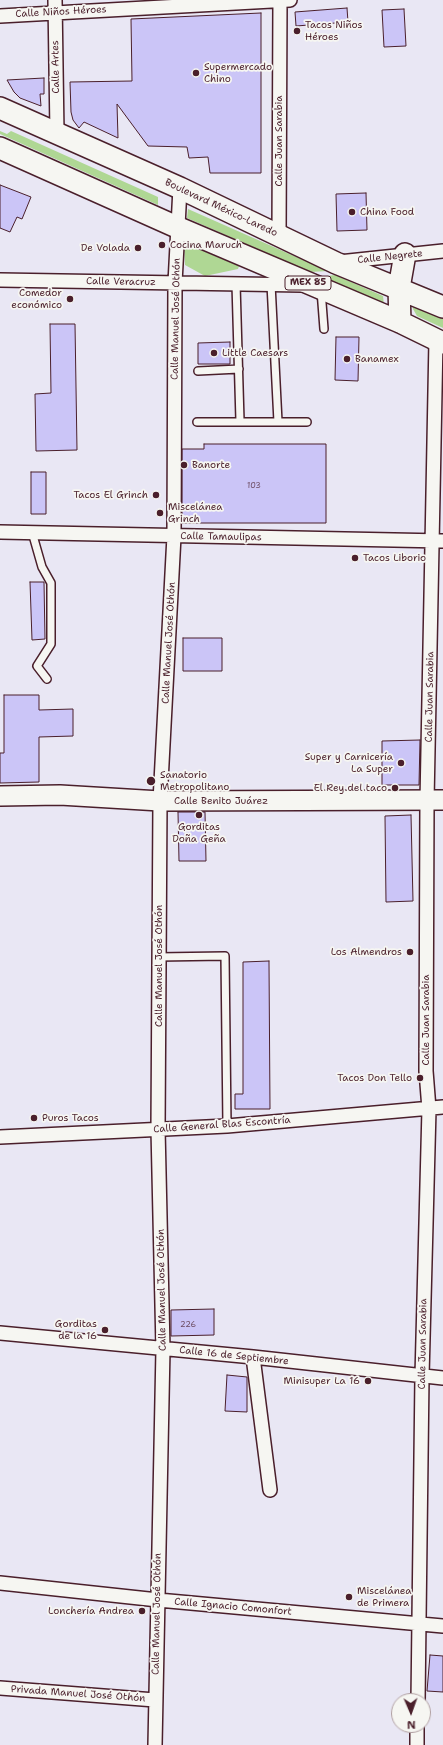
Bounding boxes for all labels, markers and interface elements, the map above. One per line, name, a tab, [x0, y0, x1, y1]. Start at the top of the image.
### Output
street label: Calle Niños Héroes	[15, 4, 107, 20]
place label: Tacos Niños Héroes	[305, 19, 363, 42]
marker: Tacos Niños Héroes	[292, 26, 302, 36]
street label: Calle Artes	[50, 40, 62, 94]
place label: Supermercado Chino	[204, 61, 272, 84]
marker: Supermercado Chino	[191, 68, 201, 78]
street label: Calle Juan Sarabia	[273, 96, 285, 186]
street label: Boulevard México-Laredo	[163, 177, 279, 239]
place label: China Food	[360, 206, 414, 218]
marker: China Food	[347, 207, 357, 217]
place label: Cocina Maruch	[170, 239, 242, 251]
marker: Cocina Maruch	[157, 240, 167, 250]
place label: De Volada	[81, 242, 130, 254]
marker: De Volada	[133, 243, 143, 253]
street label: Calle Negrete	[357, 248, 423, 266]
street label: Calle Manuel José Othón	[169, 258, 183, 380]
street label: Calle Veracruz	[86, 275, 156, 289]
road number: MEX 85	[285, 276, 331, 290]
place label: Comedor económico	[11, 287, 62, 310]
marker: Comedor económico	[65, 294, 75, 304]
place label: Little Caesars	[222, 347, 288, 359]
marker: Little Caesars	[209, 348, 219, 358]
place label: Banamex	[355, 353, 399, 365]
marker: Banamex	[342, 354, 352, 364]
place label: Banorte	[192, 459, 230, 471]
marker: Banorte	[179, 460, 189, 470]
house number: 103	[247, 481, 261, 491]
place label: Tacos El Grinch	[73, 489, 148, 501]
marker: Tacos El Grinch	[151, 490, 161, 500]
place label: Miscelánea Grinch	[168, 501, 223, 524]
marker: Miscelánea Grinch	[155, 508, 165, 518]
street label: Calle Tamaulipas	[180, 530, 262, 544]
place label: Tacos Liborio	[363, 552, 426, 564]
marker: Tacos Liborio	[350, 553, 360, 563]
street label: Calle Manuel José Othón	[160, 582, 178, 704]
street label: Calle Juan Sarabia	[423, 651, 437, 743]
place label: Super y Carnicería La Super	[305, 751, 393, 774]
marker: Super y Carnicería La Super	[396, 758, 406, 768]
place label: Sanatorio Metropolitano	[160, 769, 229, 792]
marker: Sanatorio Metropolitano	[145, 775, 157, 787]
place label: El Rey del taco	[314, 782, 387, 794]
marker: El Rey del taco	[390, 783, 400, 793]
street label: Calle Benito Juárez	[174, 795, 268, 807]
marker: Gorditas Doña Geña	[194, 810, 204, 820]
place label: Gorditas Doña Geña	[172, 821, 226, 844]
street label: Calle Manuel José Othón	[153, 905, 165, 1027]
place label: Los Almendros	[331, 946, 402, 958]
marker: Los Almendros	[405, 947, 415, 957]
street label: Calle Juan Sarabia	[420, 975, 432, 1065]
place label: Tacos Don Tello	[337, 1072, 412, 1084]
marker: Tacos Don Tello	[415, 1073, 425, 1083]
place label: Puros Tacos	[42, 1112, 99, 1124]
marker: Puros Tacos	[29, 1113, 39, 1123]
street label: Calle General Blas Escontría	[153, 1114, 291, 1136]
street label: Calle Manuel José Othón	[155, 1229, 169, 1351]
street label: Calle Juan Sarabia	[416, 1298, 430, 1390]
place label: Gorditas de la 16	[55, 1318, 97, 1342]
house number: 226	[180, 1320, 196, 1330]
marker: Gorditas de la 16	[100, 1325, 110, 1335]
street label: Calle 16 de Septiembre	[179, 1344, 289, 1368]
place label: Minisuper La 16	[283, 1375, 360, 1387]
marker: Minisuper La 16	[363, 1376, 373, 1386]
street label: Calle Manuel José Othón	[150, 1553, 164, 1675]
place label: Miscelánea de Primera	[357, 1585, 412, 1608]
marker: Miscelánea de Primera	[344, 1592, 354, 1602]
street label: Calle Ignacio Comonfort	[174, 1596, 292, 1618]
place label: Lonchería Andrea	[48, 1605, 134, 1617]
marker: Lonchería Andrea	[137, 1606, 147, 1616]
street label: Privada Manuel José Othón	[10, 1683, 146, 1705]
north arrow	[391, 1693, 431, 1733]
text: N	[407, 1717, 416, 1732]

